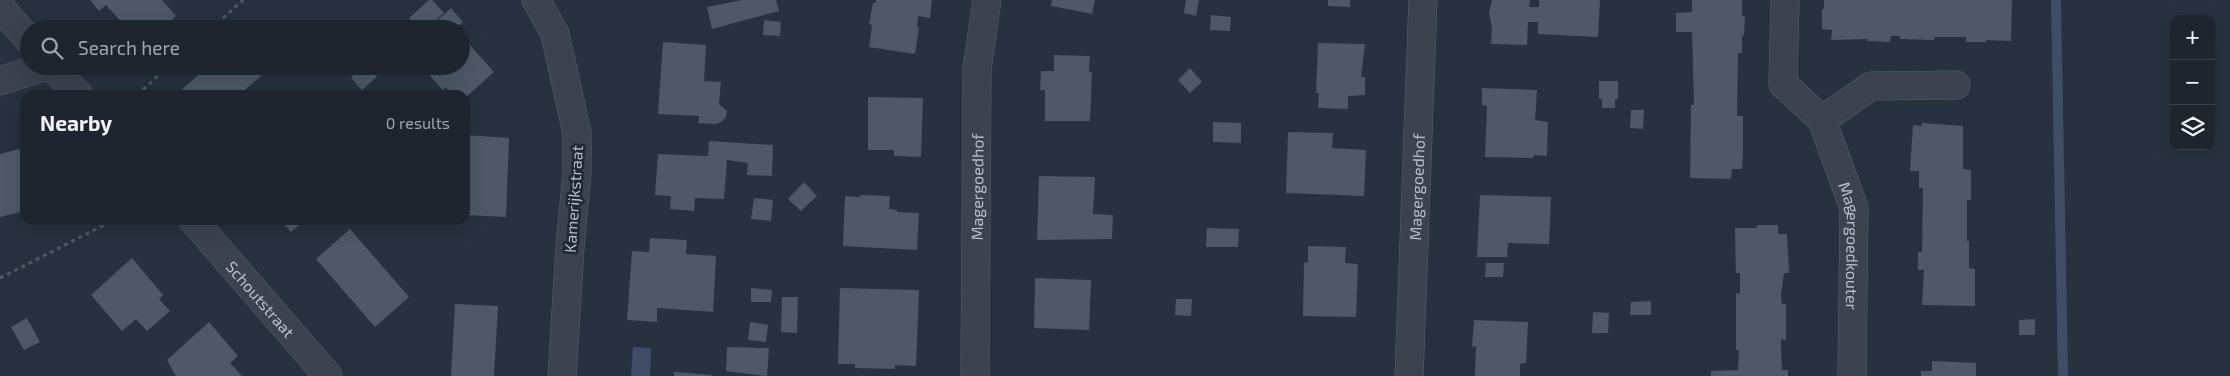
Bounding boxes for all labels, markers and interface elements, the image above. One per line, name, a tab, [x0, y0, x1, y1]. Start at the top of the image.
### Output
map controls	[2170, 15, 2215, 150]
button: +	[2170, 15, 2215, 60]
search box	[20, 20, 470, 75]
icon: search	[38, 34, 66, 62]
text: Search here	[78, 36, 180, 59]
button: −	[2170, 60, 2215, 105]
button: layers	[2170, 105, 2215, 150]
text: Nearby	[40, 110, 112, 135]
text: 0 results	[386, 113, 450, 132]
street label: Magergoedhof	[1405, 132, 1428, 241]
street label: Magergoedhof	[966, 133, 986, 241]
street label: Kamerijkstraat	[560, 145, 587, 253]
street label: Magergoedkouter	[1836, 179, 1864, 311]
street label: Schoutstraat	[223, 257, 299, 341]

